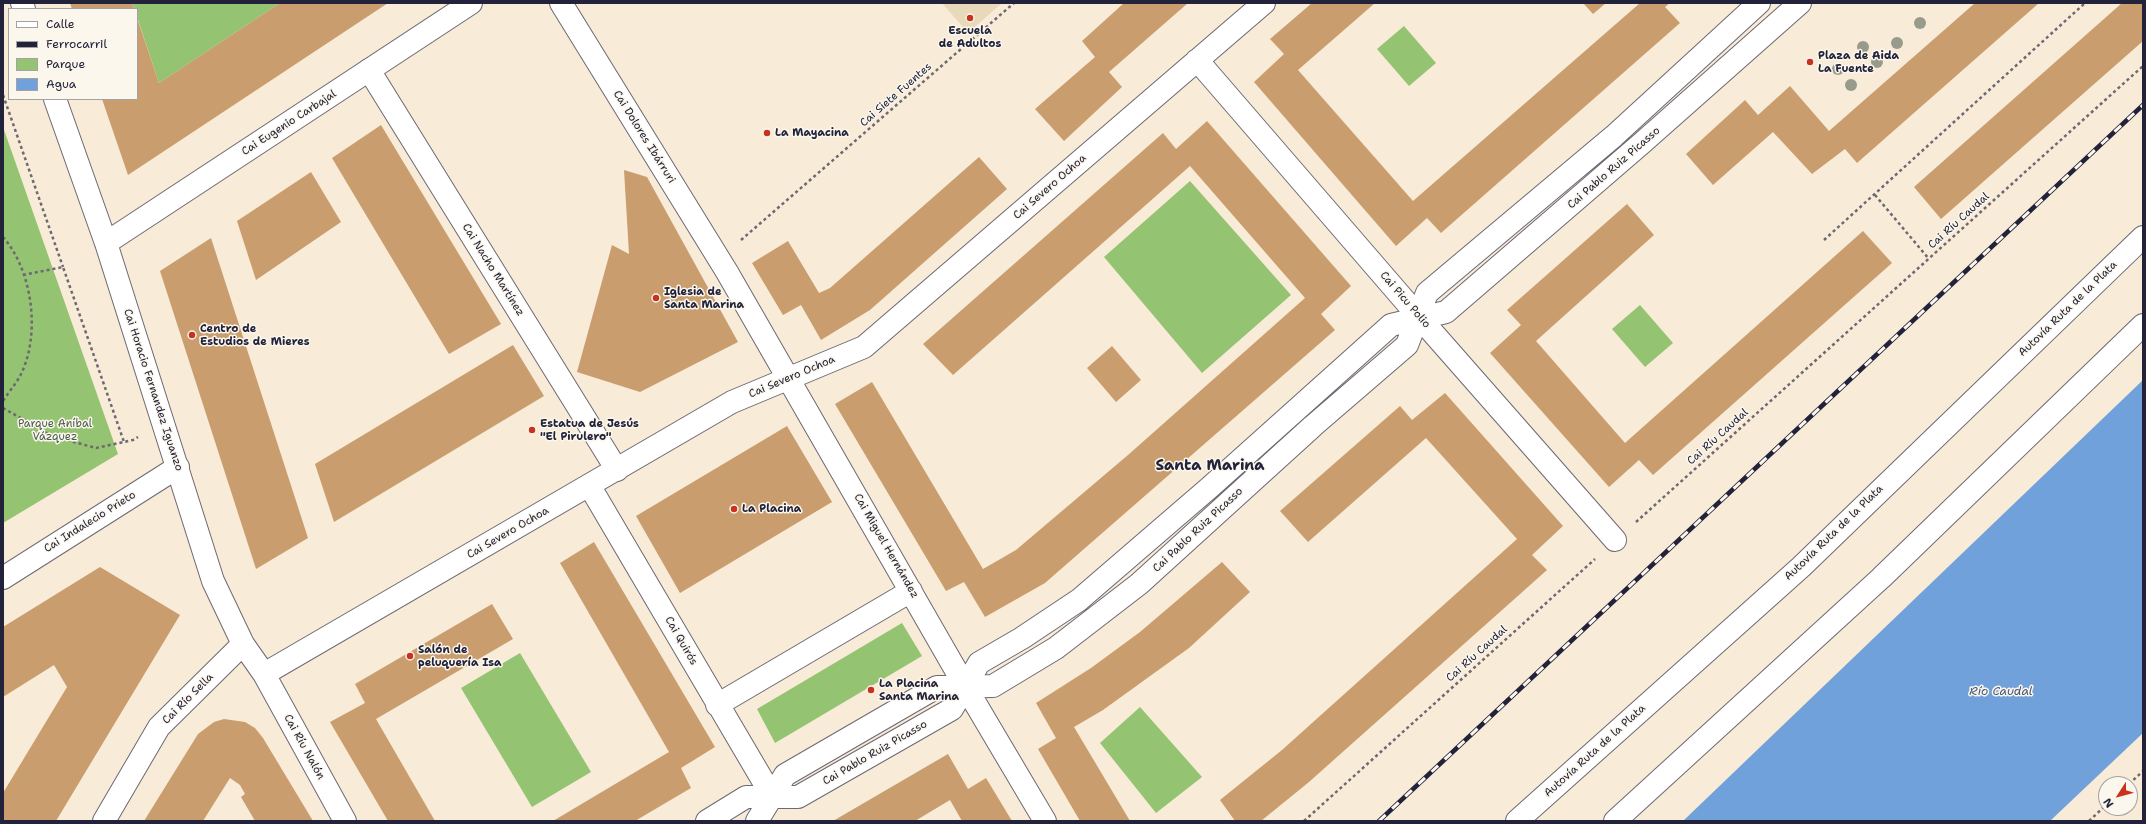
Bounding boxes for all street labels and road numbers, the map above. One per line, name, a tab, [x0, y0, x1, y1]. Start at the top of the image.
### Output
street label: Cai Siete Fuentes	[857, 60, 935, 130]
street label: Cai Eugenio Carbajal	[239, 87, 339, 159]
street label: Cai Dolores Ibárruri	[610, 88, 678, 186]
street label: Cai Pablo Ruiz Picasso	[1565, 124, 1663, 212]
street label: Cai Severo Ochoa	[1011, 152, 1089, 222]
street label: Cai Ríu Caudal	[1926, 190, 1992, 252]
street label: Cai Nacho Martínez	[459, 221, 527, 319]
street label: Autovía Ruta de la Plata	[2016, 258, 2120, 360]
street label: Cai Picu Polio	[1377, 269, 1433, 331]
street label: Cai Horacio Fernandez Iguanzo	[121, 307, 185, 473]
street label: Cai Severo Ochoa	[747, 353, 837, 401]
street label: Cai Ríu Caudal	[1685, 406, 1751, 468]
street label: Autovía Ruta de la Plata	[1782, 482, 1886, 584]
street label: Cai Pablo Ruiz Picasso	[1150, 485, 1246, 575]
street label: Cai Indalecio Prieto	[42, 488, 138, 556]
street label: Cai Miguel Hernández	[851, 491, 921, 601]
street label: Cai Severo Ochoa	[465, 504, 551, 562]
street label: Cai Quirós	[662, 614, 700, 668]
street label: Cai Ríu Caudal	[1444, 623, 1510, 685]
street label: Cai Río Sella	[160, 671, 216, 727]
street label: Autovía Ruta de la Plata	[1542, 702, 1648, 800]
street label: Cai Ríu Nalón	[281, 712, 327, 782]
street label: Cai Pablo Ruiz Picasso	[820, 718, 930, 788]

